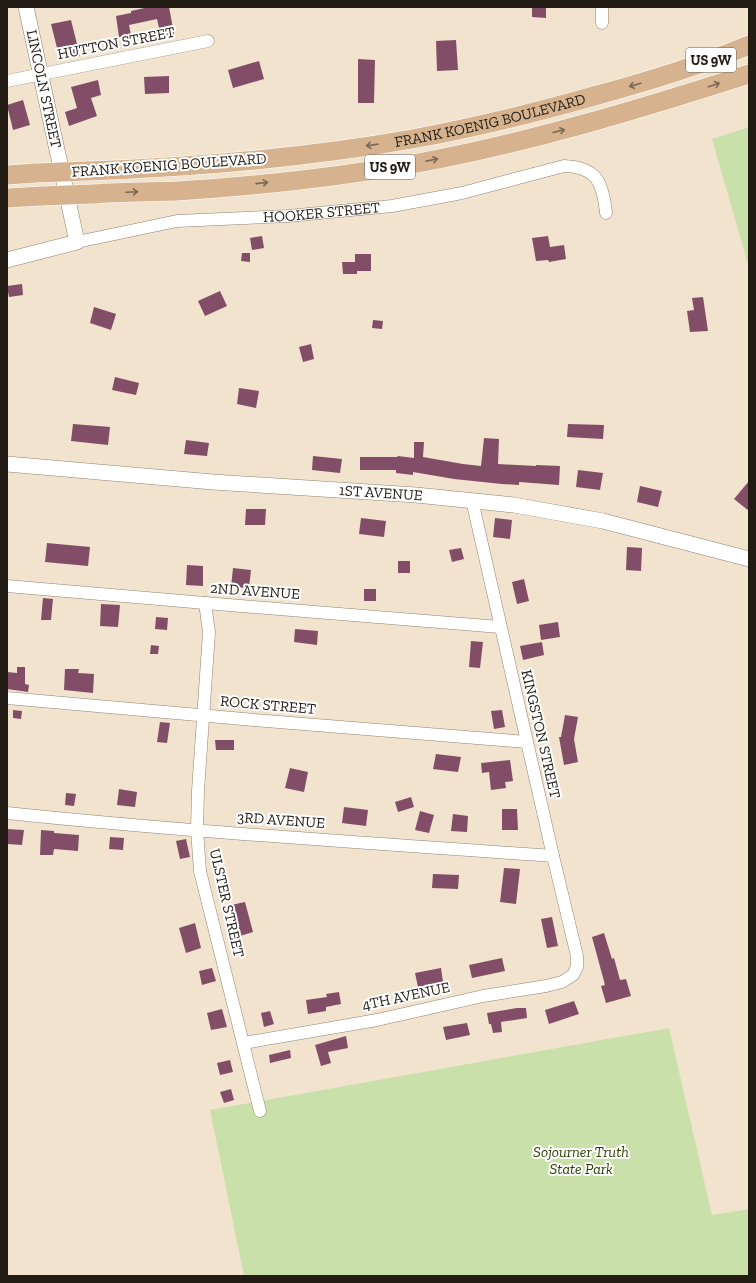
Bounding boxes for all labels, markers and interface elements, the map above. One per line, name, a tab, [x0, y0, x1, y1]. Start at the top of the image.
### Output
street label: HUTTON STREET	[56, 23, 176, 63]
street label: LINCOLN STREET	[23, 28, 65, 150]
road number: US 9W	[686, 48, 736, 72]
one-way arrow	[629, 81, 642, 89]
one-way arrow	[708, 81, 721, 88]
street label: FRANK KOENIG BOULEVARD	[393, 90, 588, 151]
one-way arrow	[552, 127, 565, 134]
one-way arrow	[366, 141, 379, 149]
street label: FRANK KOENIG BOULEVARD	[71, 149, 267, 181]
road number: US 9W	[365, 155, 415, 179]
one-way arrow	[425, 156, 438, 164]
one-way arrow	[255, 180, 268, 187]
one-way arrow	[125, 188, 138, 196]
street label: HOOKER STREET	[263, 198, 381, 226]
street label: 1ST AVENUE	[339, 481, 424, 505]
street label: 2ND AVENUE	[209, 579, 301, 603]
street label: KINGSTON STREET	[517, 668, 565, 800]
street label: ROCK STREET	[219, 692, 317, 718]
street label: 3RD AVENUE	[236, 808, 326, 832]
street label: ULSTER STREET	[206, 847, 248, 959]
street label: 4TH AVENUE	[360, 978, 452, 1014]
park label: Sojourner Truth State Park	[533, 1143, 629, 1178]

